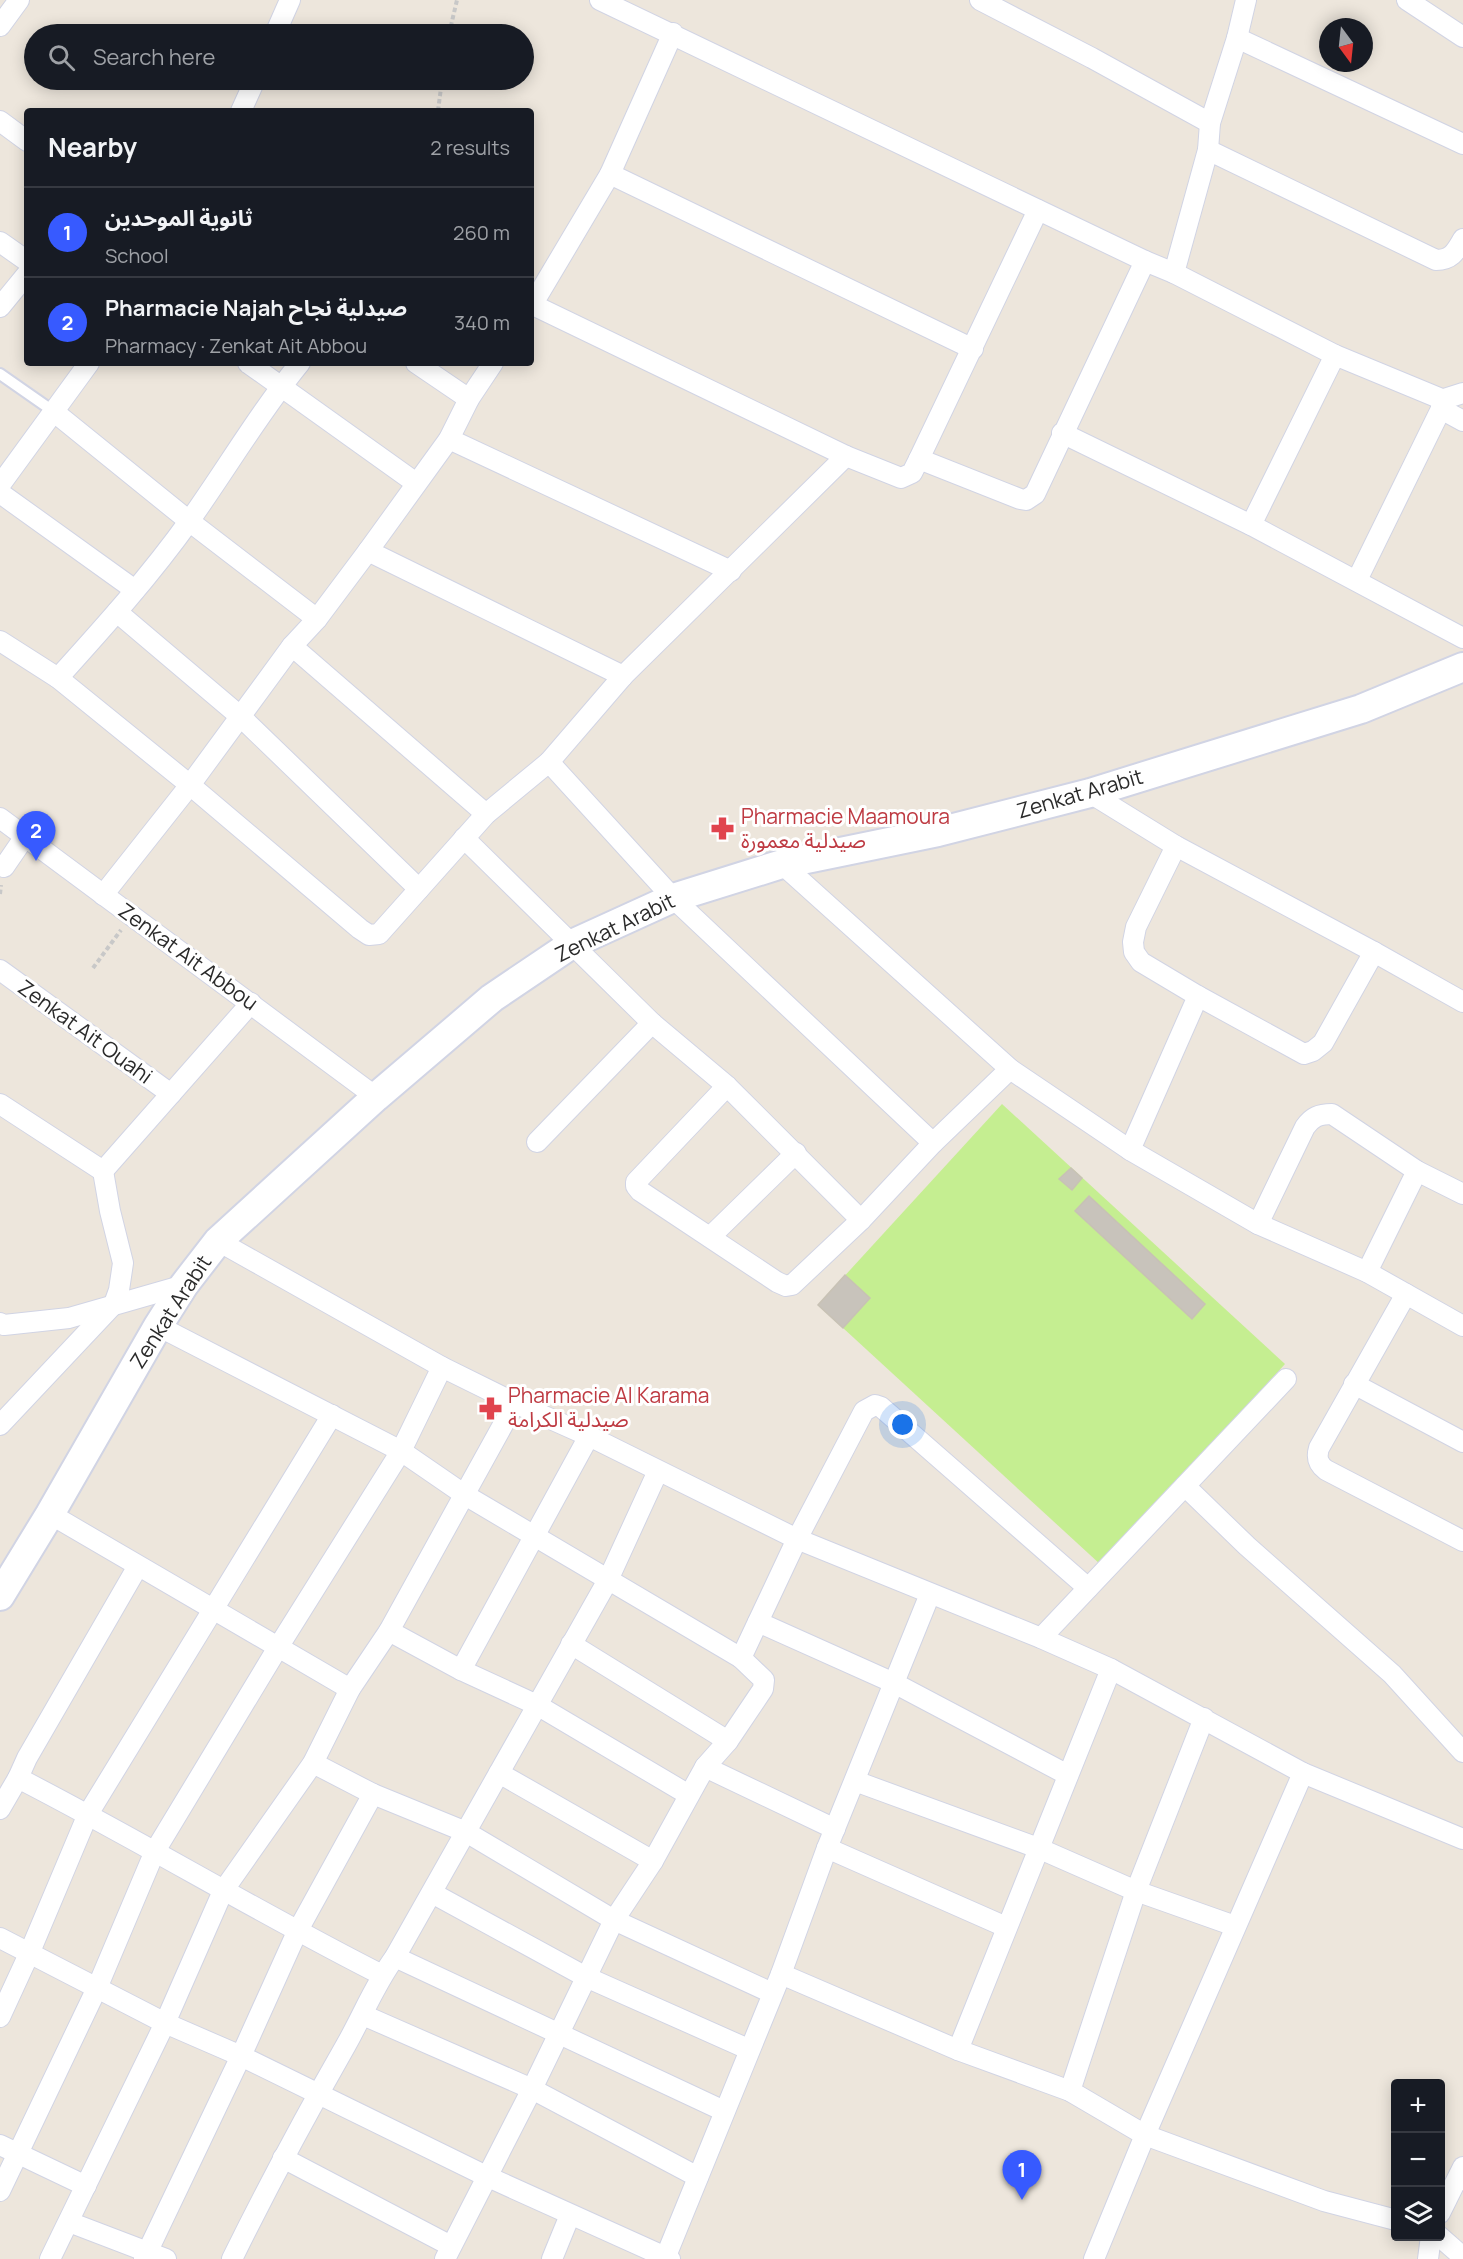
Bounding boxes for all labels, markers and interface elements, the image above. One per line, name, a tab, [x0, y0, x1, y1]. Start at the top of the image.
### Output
north arrow	[1319, 18, 1373, 72]
search box	[24, 24, 534, 90]
icon: search	[45, 41, 78, 74]
text: Search here	[93, 42, 215, 72]
text: Nearby	[48, 129, 137, 165]
text: 2 results	[430, 134, 510, 161]
text: ثانوية الموحدين	[105, 203, 253, 233]
text: 1	[63, 219, 72, 246]
text: 260 m	[453, 219, 510, 246]
text: School	[105, 242, 169, 269]
text: Pharmacie Najah صيدلية نجاح	[105, 293, 407, 323]
text: 2	[62, 309, 73, 336]
text: 340 m	[454, 309, 510, 336]
text: Pharmacy · Zenkat Ait Abbou	[105, 332, 367, 359]
street label: Zenkat Arabit	[1013, 762, 1146, 824]
place label: Pharmacie Maamoura صيدلية معمورة	[741, 802, 950, 854]
pin: 2	[16, 812, 56, 861]
pharmacy icon: Pharmacie Maamoura صيدلية معمورة	[710, 816, 736, 842]
street label: Zenkat Arabit	[550, 886, 679, 968]
street label: Zenkat Ait Abbou	[113, 896, 264, 1016]
street label: Zenkat Ait Ouahi	[13, 973, 158, 1089]
street label: Zenkat Arabit	[123, 1249, 217, 1374]
place label: Pharmacie Al Karama صيدلية الكرامة	[508, 1381, 709, 1433]
pharmacy icon: Pharmacie Al Karama صيدلية الكرامة	[477, 1395, 503, 1421]
your location	[888, 1410, 917, 1439]
map controls	[1391, 2079, 1445, 2241]
button: +	[1391, 2079, 1445, 2133]
button: −	[1391, 2133, 1445, 2187]
pin: 1	[1002, 2150, 1042, 2200]
button: layers	[1391, 2187, 1445, 2241]

